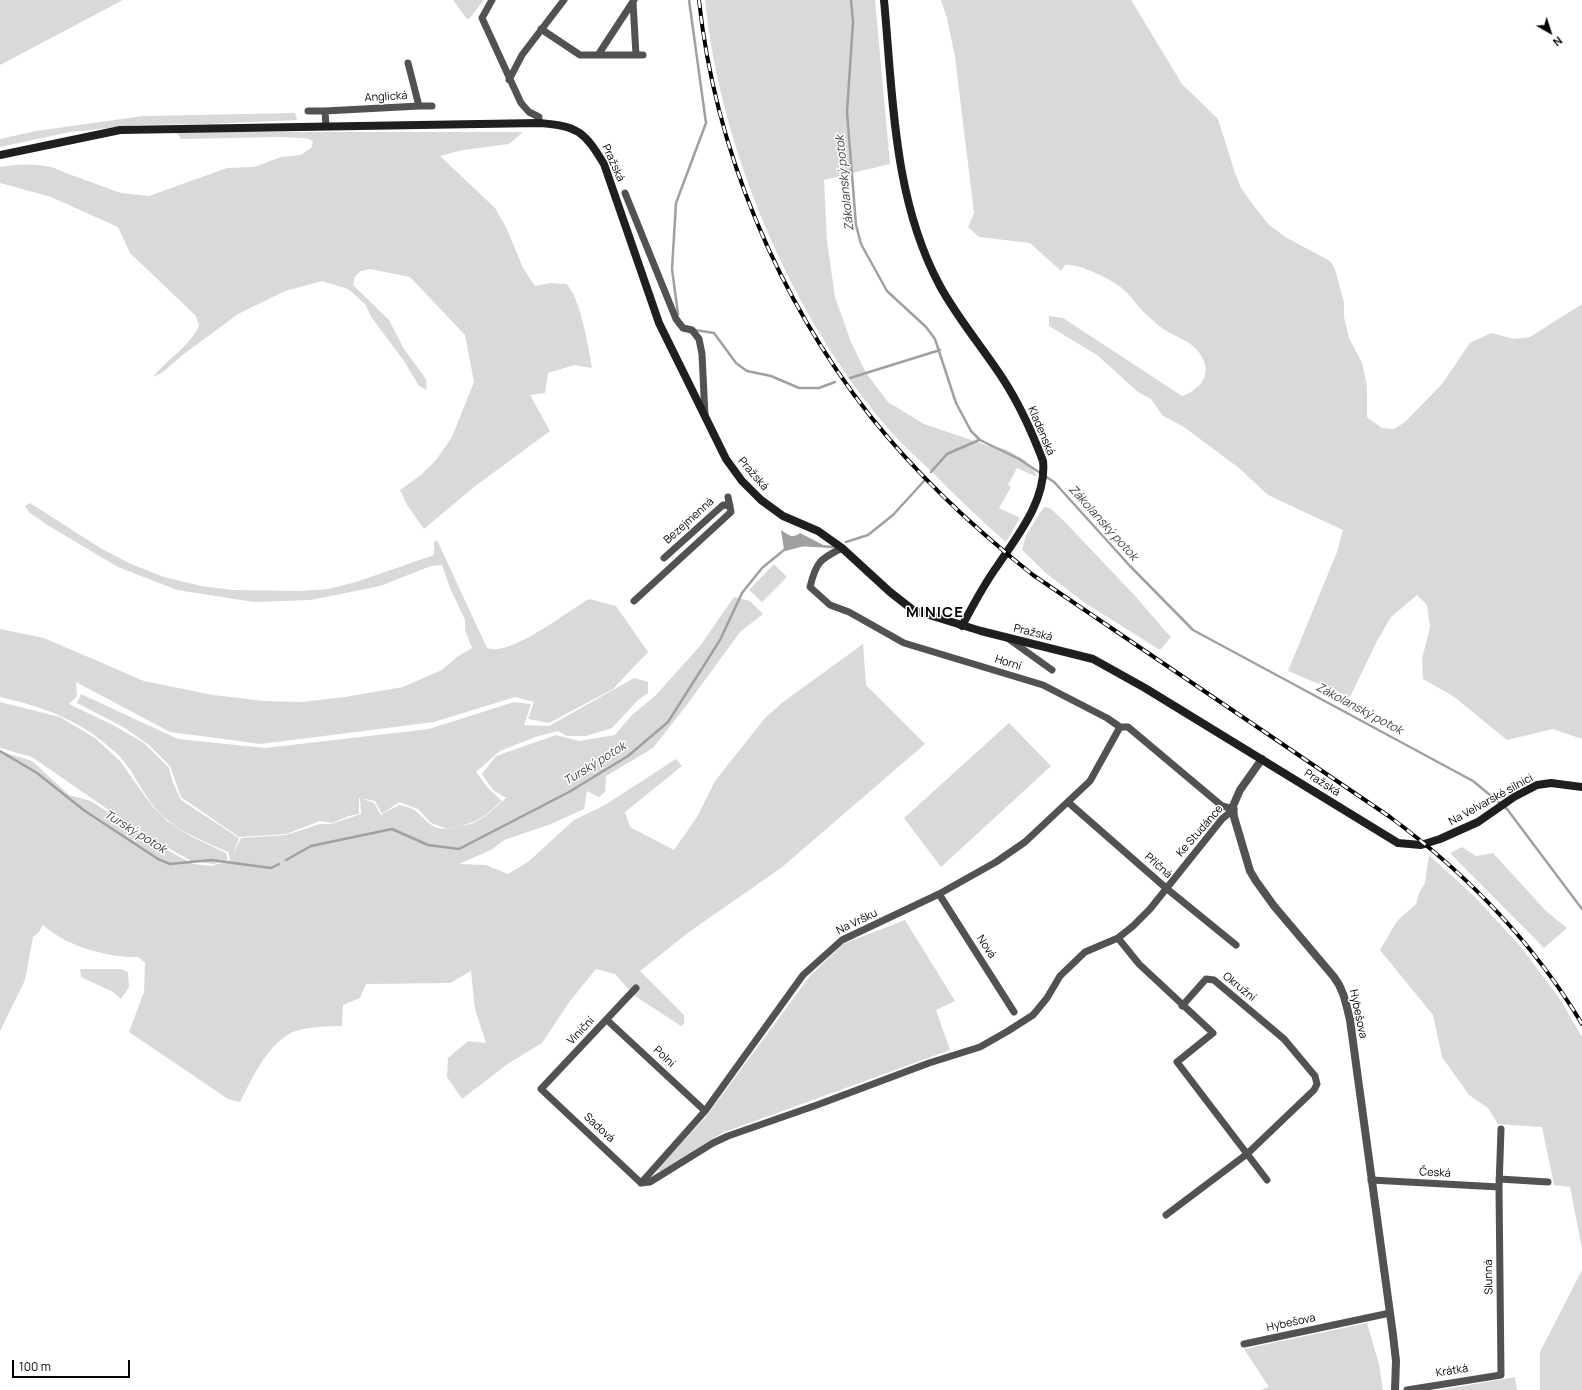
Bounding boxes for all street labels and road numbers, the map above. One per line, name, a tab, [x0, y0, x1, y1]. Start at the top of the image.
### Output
street label: Anglická	[364, 89, 408, 105]
street label: Pražská	[599, 142, 627, 184]
street label: Kladenská	[1025, 405, 1057, 457]
street label: Pražská	[735, 455, 771, 493]
street label: Bezejmenná	[661, 495, 717, 547]
street label: Pražská	[1012, 622, 1054, 644]
street label: Horní	[993, 653, 1023, 673]
street label: Pražská	[1302, 767, 1342, 799]
street label: Na Velvarské silnici	[1447, 771, 1535, 829]
street label: Ke Studánce	[1174, 803, 1226, 859]
street label: Příčná	[1142, 851, 1174, 881]
street label: Na Vršku	[834, 906, 880, 938]
street label: Nová	[974, 933, 998, 961]
street label: Okružní	[1220, 970, 1258, 1004]
street label: Hybešova	[1346, 988, 1370, 1040]
street label: Viniční	[565, 1014, 597, 1048]
street label: Polní	[650, 1044, 678, 1070]
street label: Sadová	[581, 1111, 617, 1145]
street label: Česká	[1419, 1166, 1451, 1180]
street label: Slunná	[1482, 1259, 1496, 1295]
street label: Hybešova	[1265, 1311, 1317, 1335]
street label: Krátká	[1435, 1362, 1469, 1380]

